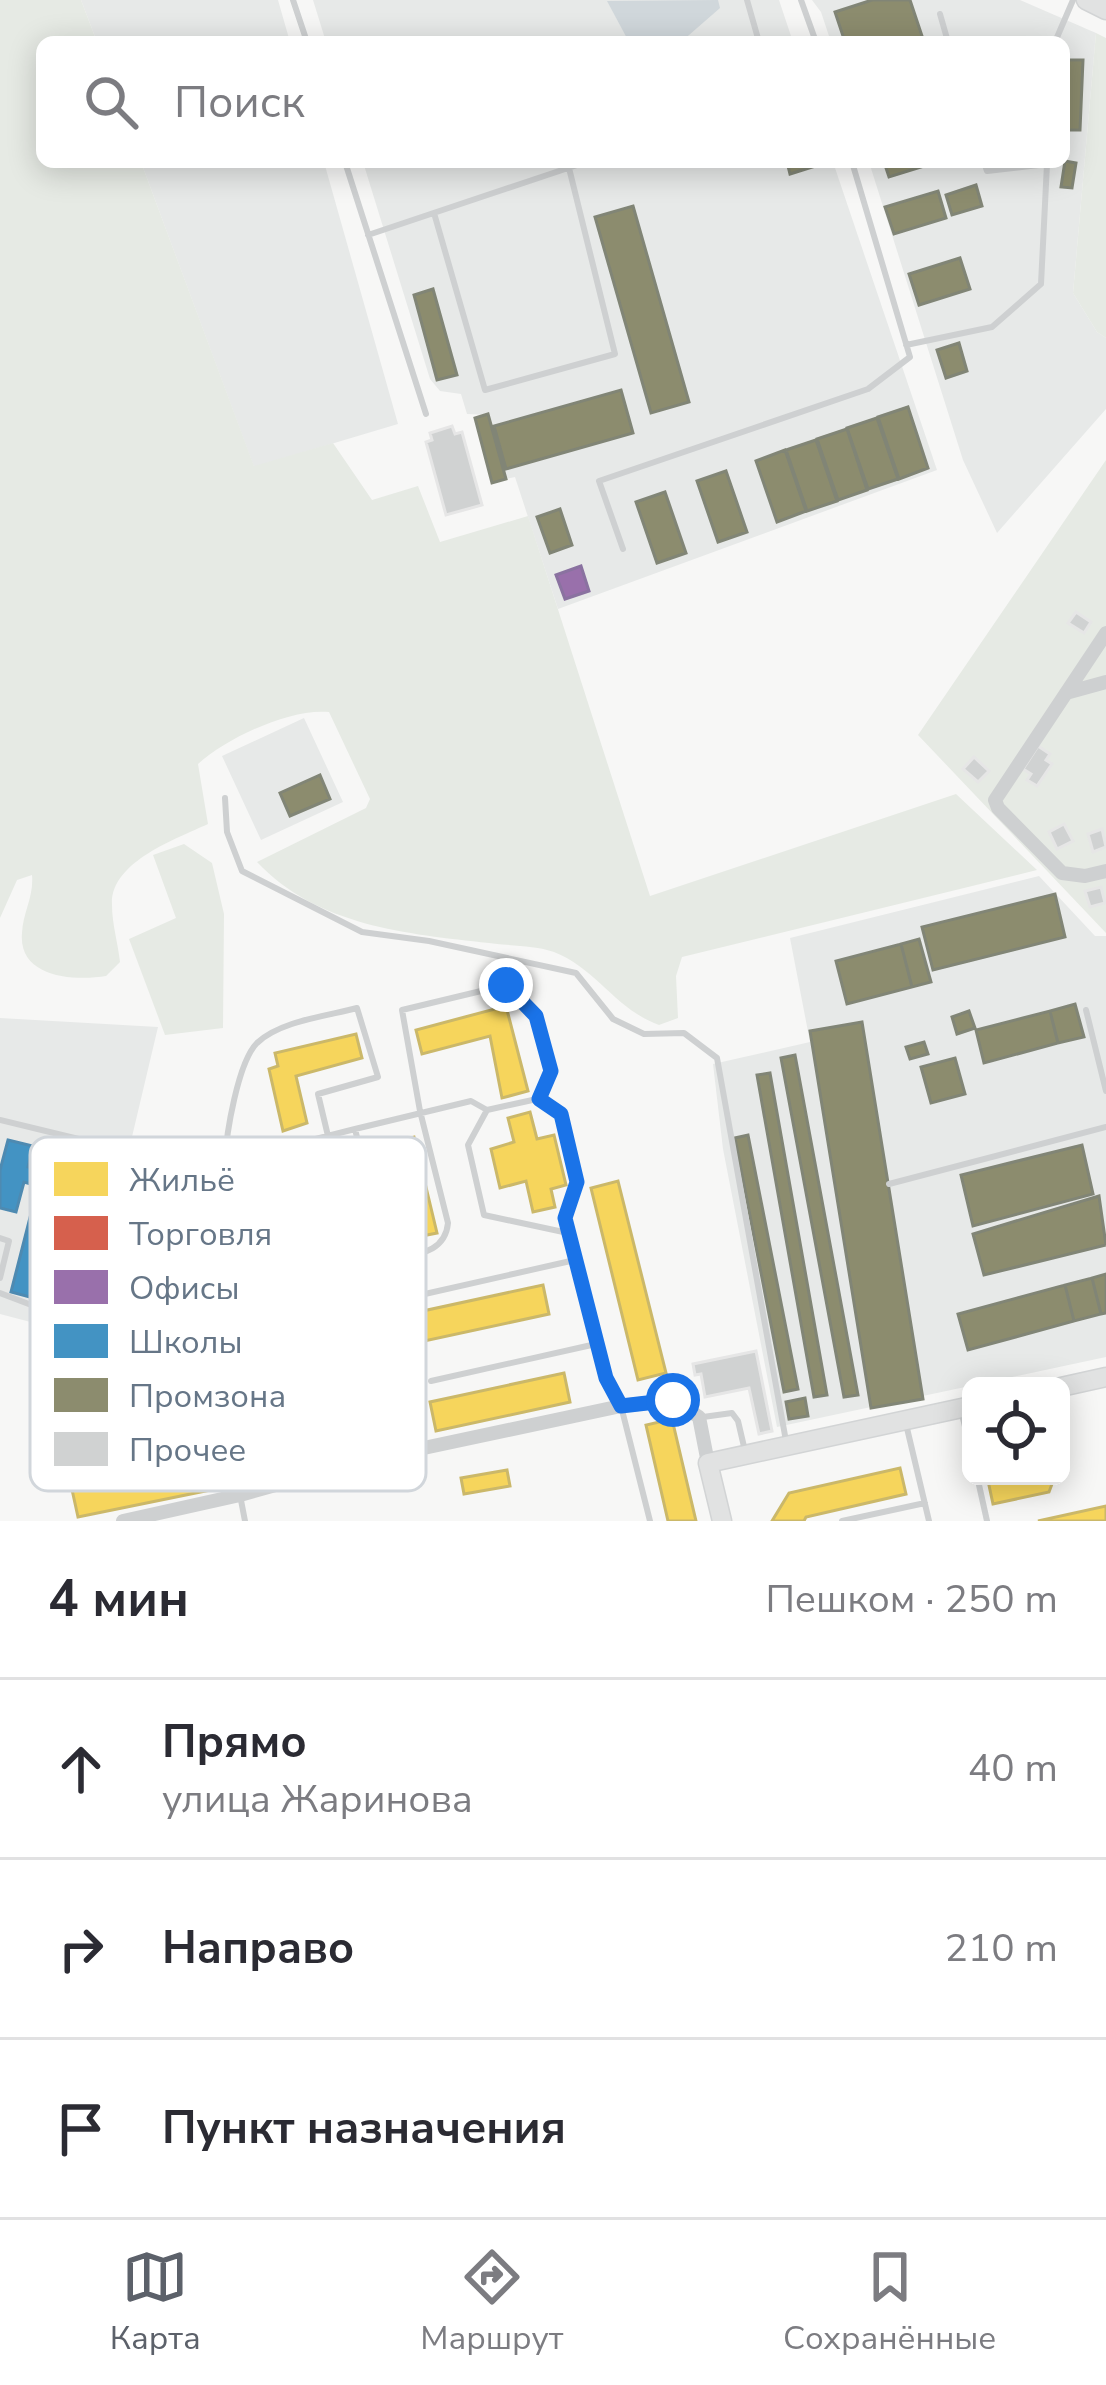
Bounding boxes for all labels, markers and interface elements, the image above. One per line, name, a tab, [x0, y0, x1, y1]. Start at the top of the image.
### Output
search box	[36, 36, 1070, 168]
icon: search	[78, 69, 144, 135]
text: Поиск	[174, 72, 305, 133]
route end	[479, 958, 533, 1012]
legend	[30, 1137, 426, 1491]
text: Жильё	[129, 1158, 235, 1203]
text: Торговля	[129, 1212, 272, 1257]
text: Офисы	[129, 1266, 240, 1311]
text: Школы	[129, 1320, 243, 1365]
route start	[646, 1373, 700, 1427]
text: Промзона	[129, 1374, 286, 1419]
map controls	[962, 1377, 1070, 1485]
button: locate	[962, 1377, 1070, 1485]
text: Прочее	[129, 1428, 246, 1473]
text: 4 мин	[48, 1564, 189, 1634]
text: Пешком · 250 m	[765, 1573, 1058, 1626]
text: Прямо	[162, 1712, 307, 1773]
icon: ahead	[48, 1736, 114, 1802]
text: 40 m	[968, 1742, 1058, 1795]
text: улица Жаринова	[162, 1773, 473, 1826]
icon: right	[48, 1916, 114, 1982]
text: Направо	[162, 1918, 354, 1979]
text: 210 m	[944, 1922, 1058, 1975]
icon: arrive	[48, 2096, 114, 2162]
text: Пункт назначения	[162, 2098, 566, 2159]
tab: Карта	[110, 2244, 201, 2361]
tab: Маршрут	[420, 2244, 564, 2361]
tab: Сохранённые	[783, 2244, 996, 2361]

